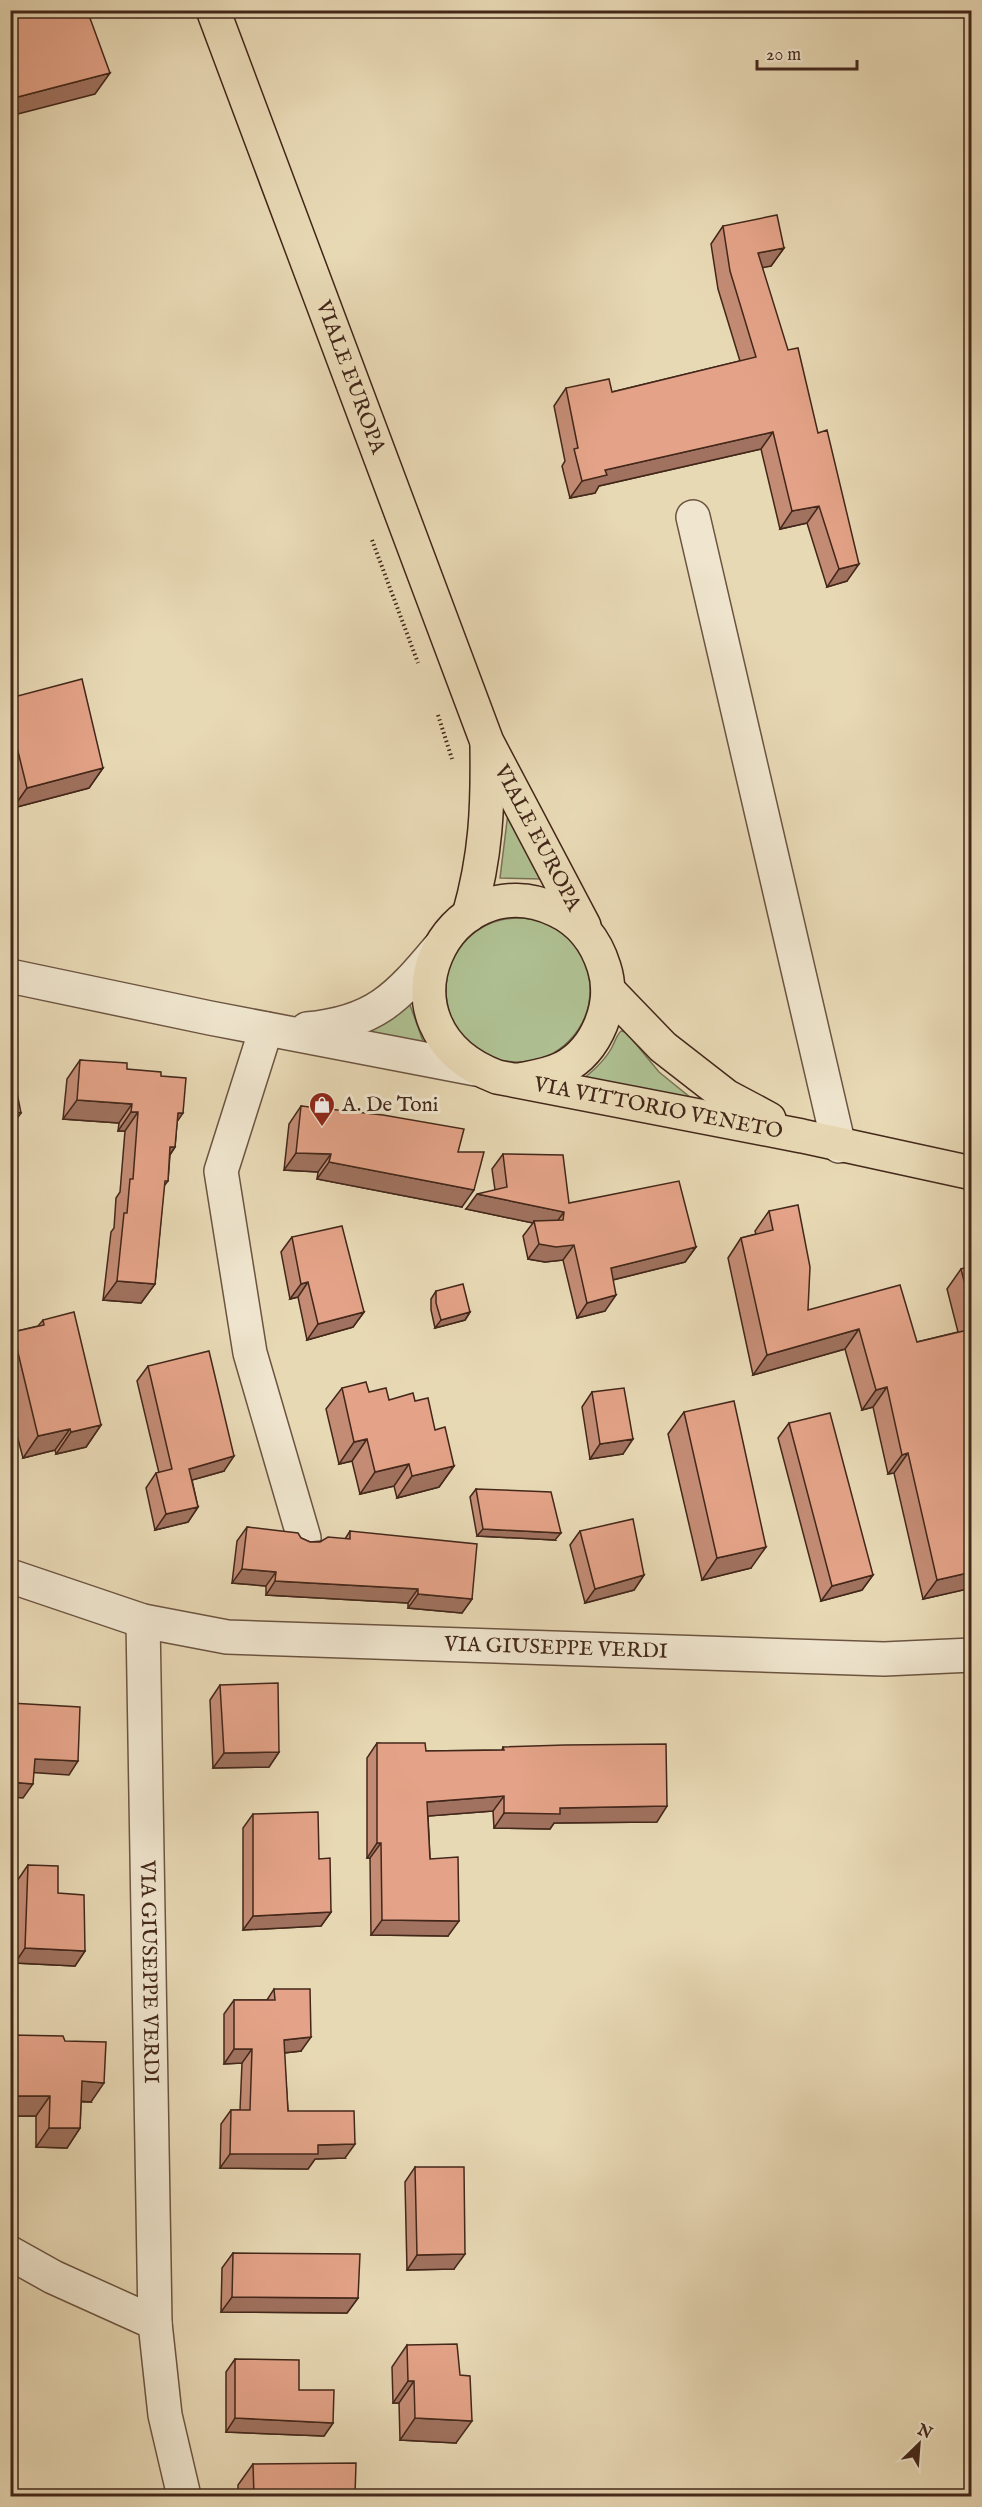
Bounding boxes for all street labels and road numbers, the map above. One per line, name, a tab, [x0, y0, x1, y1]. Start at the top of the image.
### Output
street label: VIALE EUROPA	[309, 296, 392, 458]
street label: VIALE EUROPA	[487, 759, 588, 916]
street label: VIA VITTORIO VENETO	[531, 1071, 785, 1145]
street label: VIA GIUSEPPE VERDI	[443, 1631, 668, 1665]
street label: VIA GIUSEPPE VERDI	[134, 1859, 164, 2084]

